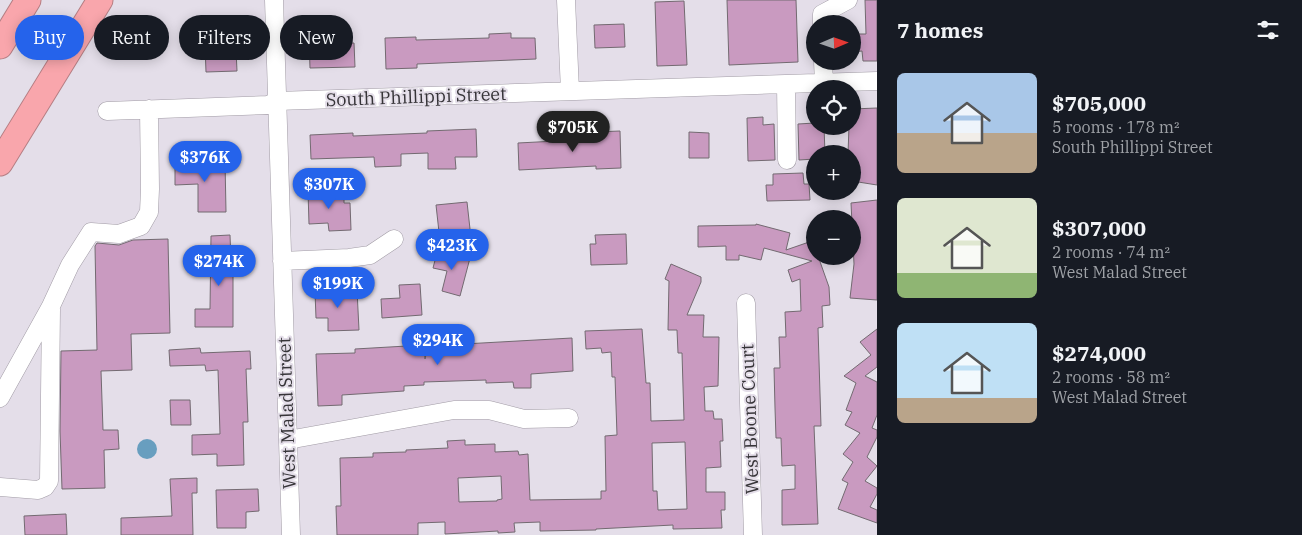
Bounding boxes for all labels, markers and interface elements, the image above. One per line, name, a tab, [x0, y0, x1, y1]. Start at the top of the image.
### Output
chip: Buy	[15, 15, 84, 60]
chip: Rent	[94, 15, 169, 60]
chip: Filters	[179, 15, 270, 60]
chip: New	[280, 15, 353, 60]
north arrow	[806, 15, 861, 70]
map controls	[806, 15, 861, 265]
text: 7 homes	[897, 16, 983, 44]
icon: filters	[1254, 16, 1282, 44]
button: locate	[806, 80, 861, 135]
street label: South Phillippi Street	[325, 82, 507, 111]
text: $705,000	[1052, 89, 1146, 117]
icon: home	[937, 93, 997, 153]
pin: $705K	[538, 110, 608, 153]
text: $705K	[548, 117, 598, 137]
text: 5 rooms · 178 m²	[1052, 117, 1180, 137]
text: South Phillippi Street	[1052, 137, 1213, 157]
pin: $376K	[170, 140, 240, 183]
button: +	[806, 145, 861, 200]
text: $376K	[180, 147, 230, 167]
pin: $307K	[294, 168, 364, 210]
text: $307K	[304, 174, 354, 194]
button: −	[806, 210, 861, 265]
text: $307,000	[1052, 214, 1146, 242]
icon: home	[937, 218, 997, 278]
pin: $423K	[417, 228, 487, 271]
text: $423K	[427, 235, 477, 255]
text: 2 rooms · 74 m²	[1052, 242, 1170, 262]
pin: $274K	[184, 244, 254, 287]
text: $274K	[194, 251, 244, 271]
text: West Malad Street	[1052, 262, 1187, 282]
pin: $199K	[303, 266, 373, 309]
text: $199K	[313, 273, 363, 293]
pin: $294K	[403, 324, 473, 366]
text: $294K	[413, 330, 463, 350]
street label: West Malad Street	[272, 337, 301, 489]
text: $274,000	[1052, 339, 1146, 367]
street label: West Boone Court	[735, 343, 764, 495]
icon: home	[937, 343, 997, 403]
text: 2 rooms · 58 m²	[1052, 367, 1170, 387]
text: West Malad Street	[1052, 387, 1187, 407]

